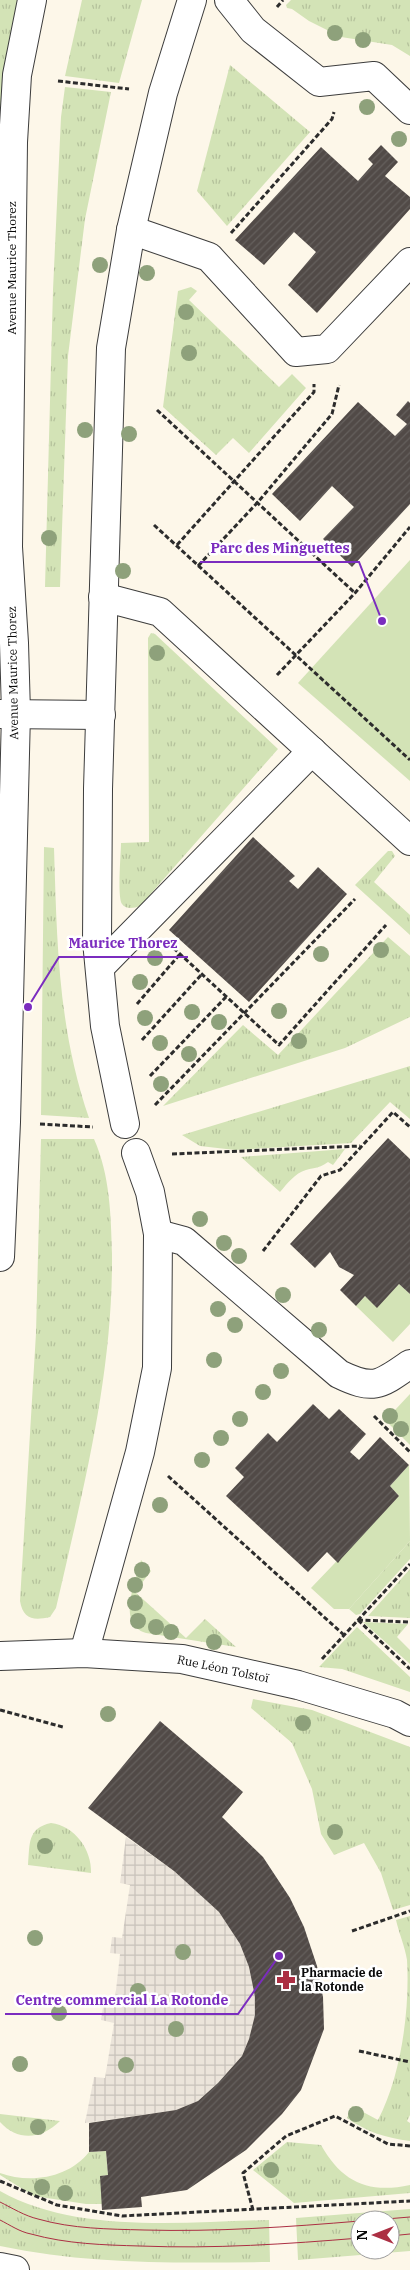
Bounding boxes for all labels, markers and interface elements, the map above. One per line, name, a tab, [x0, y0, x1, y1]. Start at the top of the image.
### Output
street label: Avenue Maurice Thorez	[4, 201, 19, 335]
callout: Parc des Minguettes	[200, 533, 359, 562]
text: Parc des Minguettes	[210, 539, 350, 557]
street label: Avenue Maurice Thorez	[4, 606, 21, 740]
callout: Maurice Thorez	[59, 928, 188, 957]
text: Maurice Thorez	[68, 934, 178, 952]
street label: Rue Léon Tolstoï	[176, 1651, 271, 1686]
place label: Pharmacie de la Rotonde	[301, 1965, 383, 1994]
pharmacy icon: Pharmacie de la Rotonde	[275, 1969, 297, 1991]
callout: Centre commercial La Rotonde	[5, 1985, 238, 2014]
text: Centre commercial La Rotonde	[16, 1991, 228, 2009]
north arrow	[350, 2210, 400, 2260]
text: N	[353, 2229, 371, 2241]

